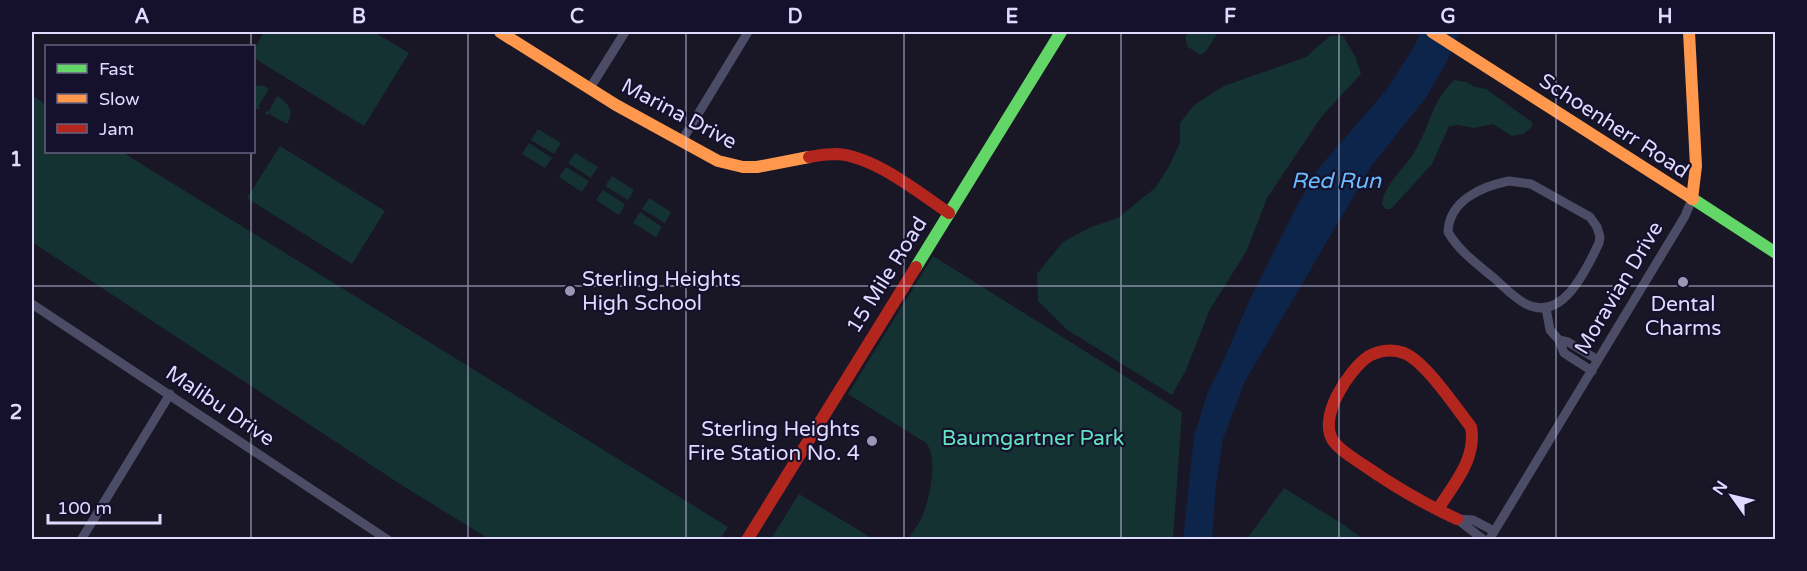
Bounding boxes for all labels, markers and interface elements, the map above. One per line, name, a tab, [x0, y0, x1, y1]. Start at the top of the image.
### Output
text: A	[135, 5, 150, 29]
text: B	[352, 5, 366, 29]
text: C	[570, 5, 584, 29]
text: D	[787, 5, 803, 29]
text: E	[1006, 5, 1019, 29]
text: F	[1224, 5, 1236, 29]
text: G	[1440, 5, 1456, 29]
text: H	[1657, 5, 1673, 29]
legend	[45, 45, 255, 153]
text: Fast	[99, 58, 134, 80]
street label: Schoenherr Road	[1534, 68, 1694, 184]
street label: Marina Drive	[617, 73, 741, 155]
text: Slow	[99, 88, 140, 110]
text: Jam	[99, 118, 134, 140]
text: 1	[10, 148, 22, 172]
water label: Red Run	[1291, 168, 1382, 194]
street label: 15 Mile Road	[841, 212, 933, 338]
street label: Moravian Drive	[1570, 217, 1669, 359]
place label: Sterling Heights High School	[582, 267, 741, 316]
marker: Dental Charms	[1676, 275, 1690, 289]
marker: Sterling Heights High School	[563, 284, 577, 298]
place label: Dental Charms	[1645, 292, 1721, 341]
street label: Malibu Drive	[161, 360, 279, 452]
text: 2	[10, 401, 22, 425]
place label: Sterling Heights Fire Station No. 4	[688, 417, 860, 466]
park label: Baumgartner Park	[942, 426, 1124, 451]
marker: Sterling Heights Fire Station No. 4	[865, 434, 879, 448]
north arrow	[1702, 466, 1762, 526]
text: N	[1709, 477, 1732, 499]
scale bar	[48, 487, 160, 525]
text: 100 m	[57, 497, 112, 519]

